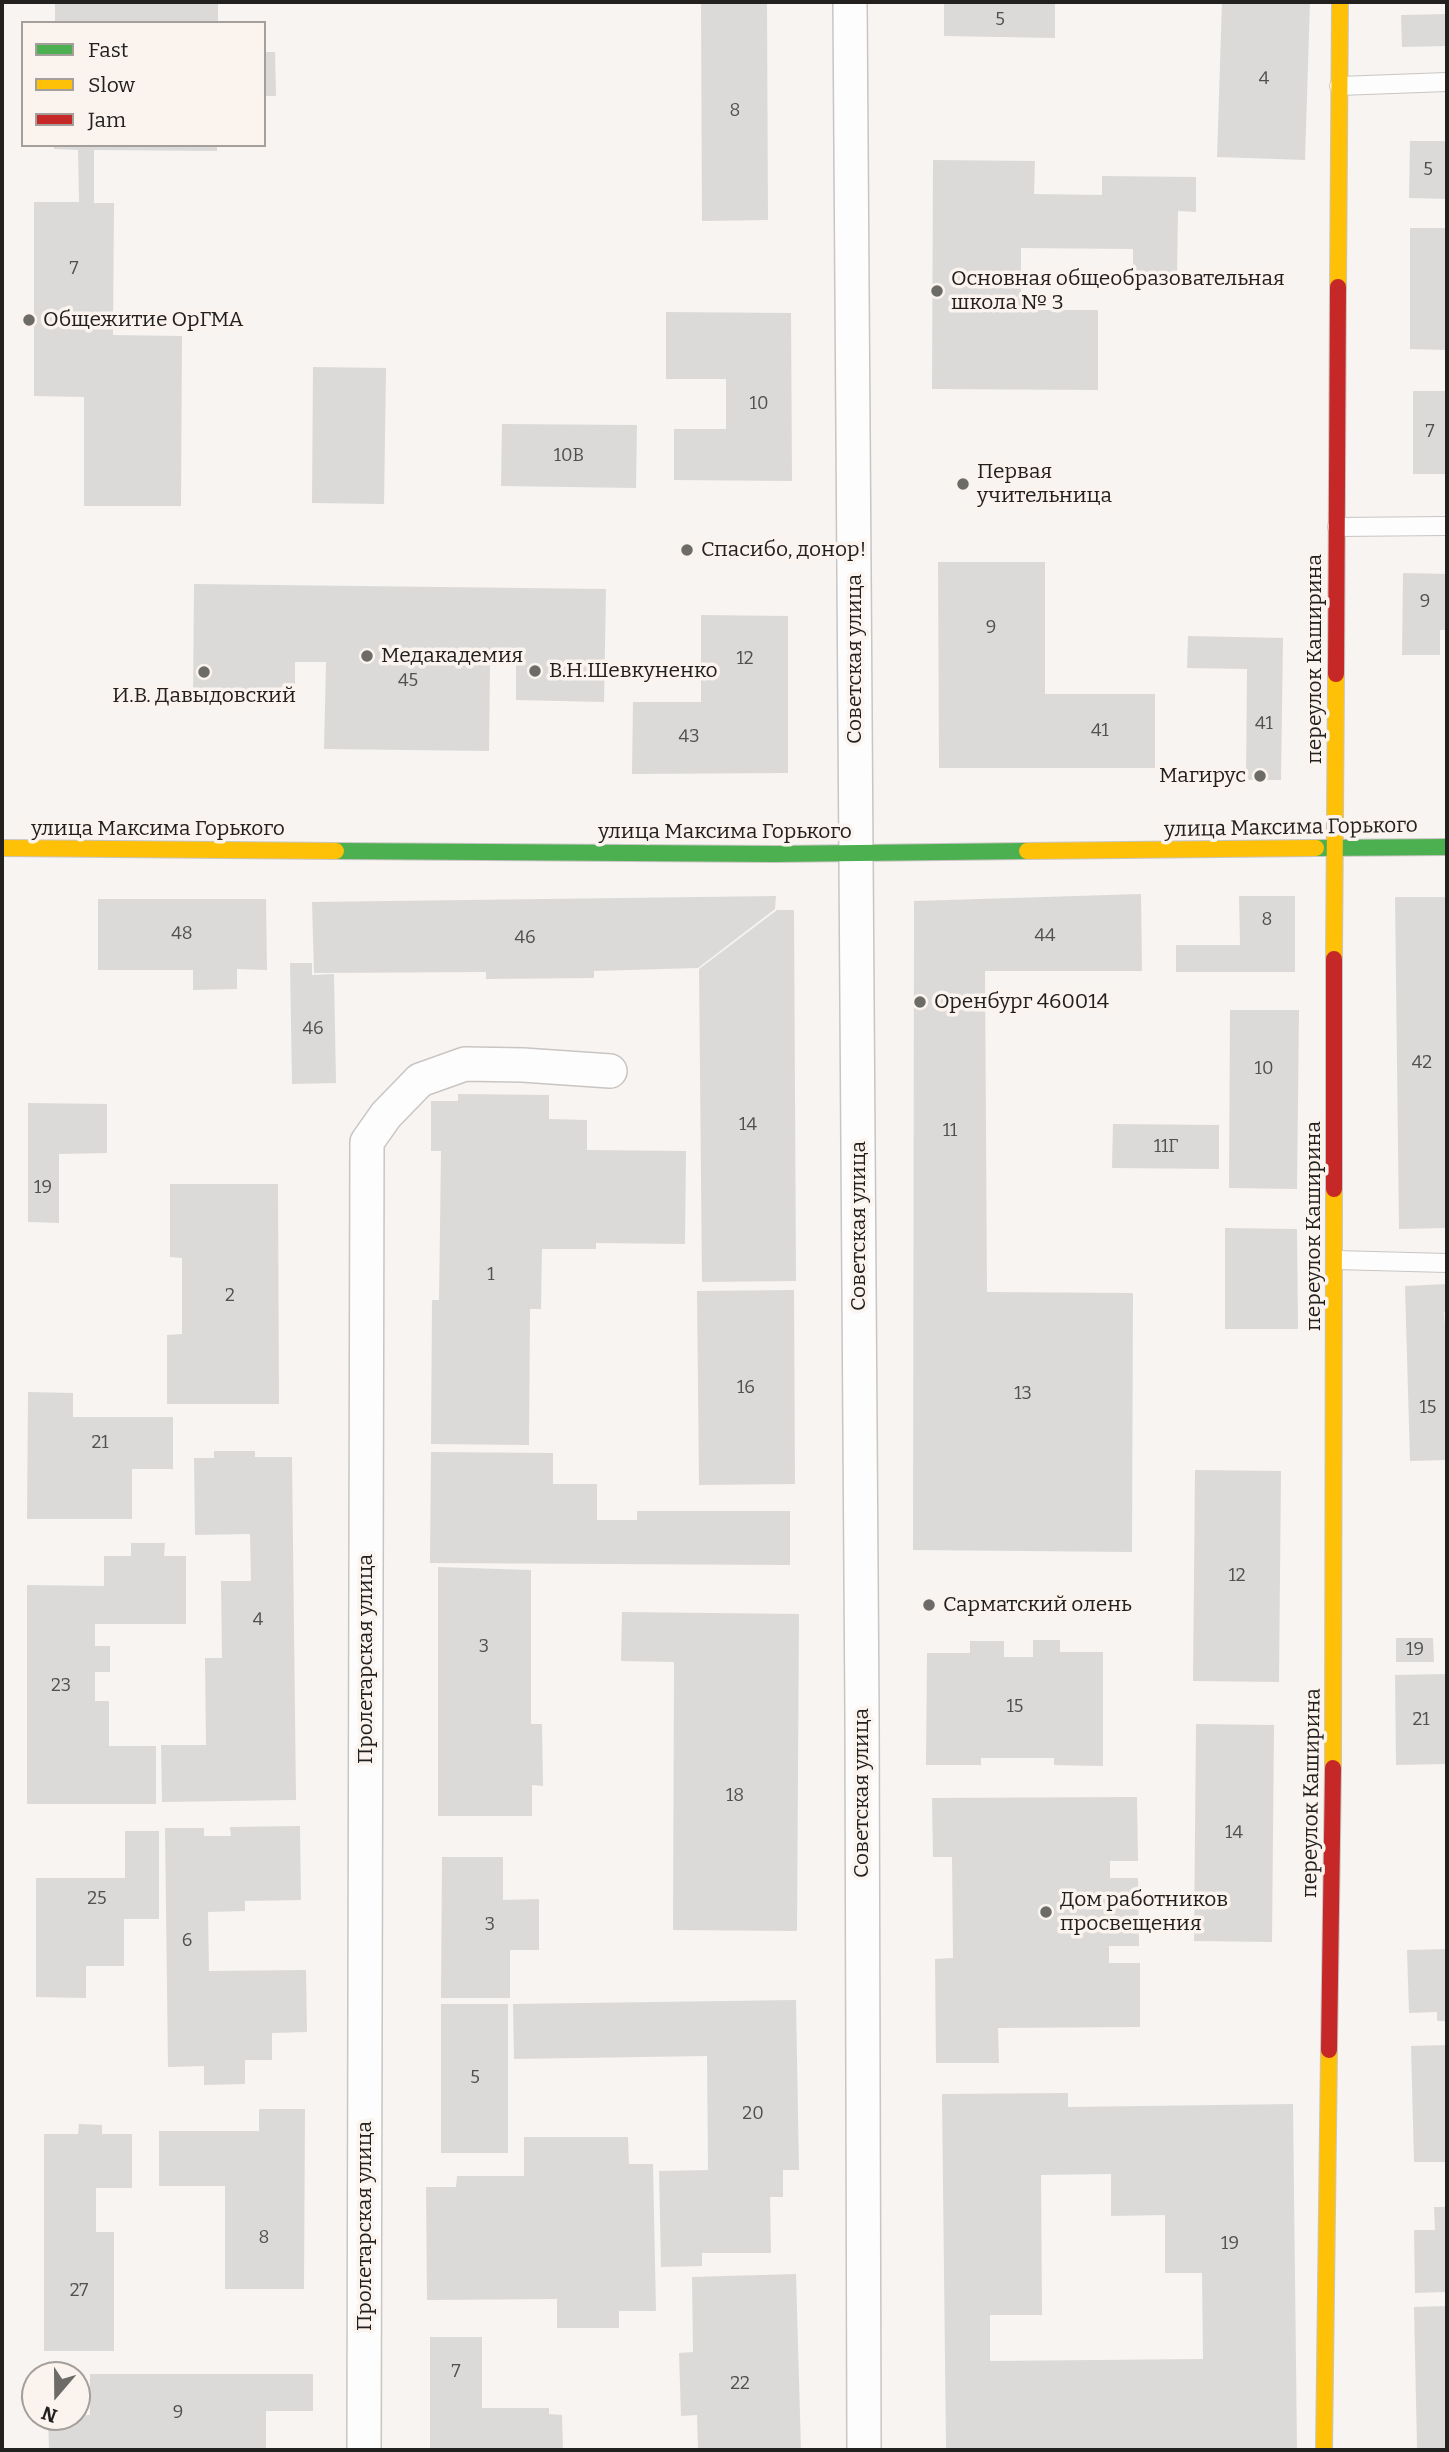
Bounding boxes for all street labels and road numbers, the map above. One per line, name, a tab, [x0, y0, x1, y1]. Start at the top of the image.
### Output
street label: переулок Каширина	[1302, 554, 1328, 764]
street label: Советская улица	[842, 574, 868, 744]
street label: улица Максима Горького	[1164, 813, 1418, 843]
street label: улица Максима Горького	[31, 816, 285, 842]
street label: улица Максима Горького	[598, 819, 852, 845]
street label: переулок Каширина	[1301, 1121, 1327, 1331]
street label: Советская улица	[846, 1141, 872, 1311]
street label: Пролетарская улица	[353, 1554, 379, 1764]
street label: переулок Каширина	[1298, 1688, 1326, 1898]
street label: Советская улица	[849, 1708, 875, 1878]
street label: Пролетарская улица	[352, 2121, 378, 2331]

